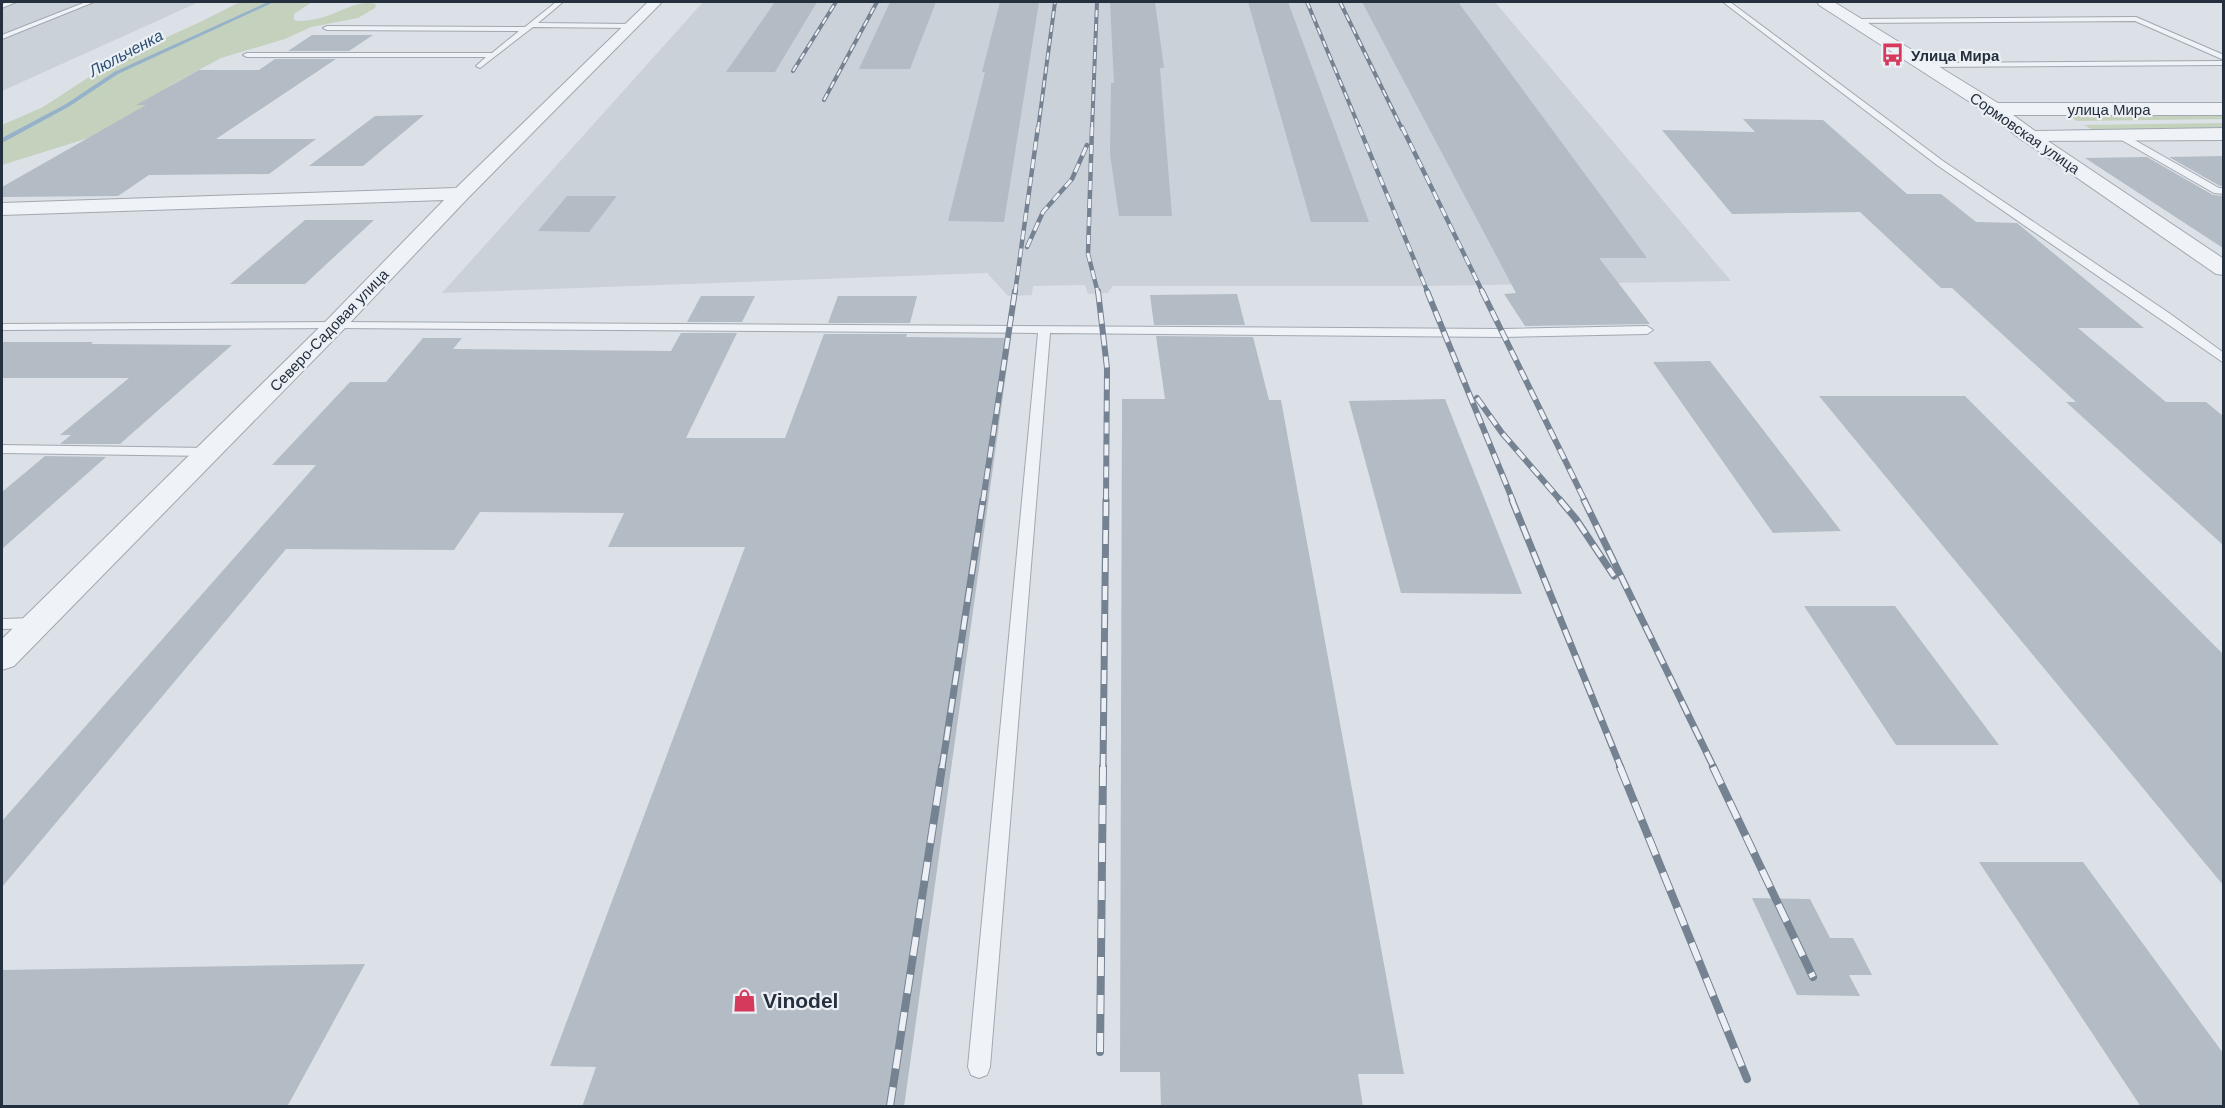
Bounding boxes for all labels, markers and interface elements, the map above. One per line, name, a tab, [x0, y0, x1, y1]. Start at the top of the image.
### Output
water label: Люльченка	[85, 26, 166, 80]
bus stop icon: Улица Мира	[1880, 42, 1906, 68]
place label: Улица Мира	[1911, 47, 2000, 64]
street label: Сормовская улица	[1967, 89, 2084, 178]
street label: улица Мира	[2068, 101, 2151, 118]
street label: Северо-Садовая улица	[266, 265, 392, 395]
shop icon: Vinodel	[732, 987, 758, 1013]
place label: Vinodel	[763, 989, 838, 1012]

